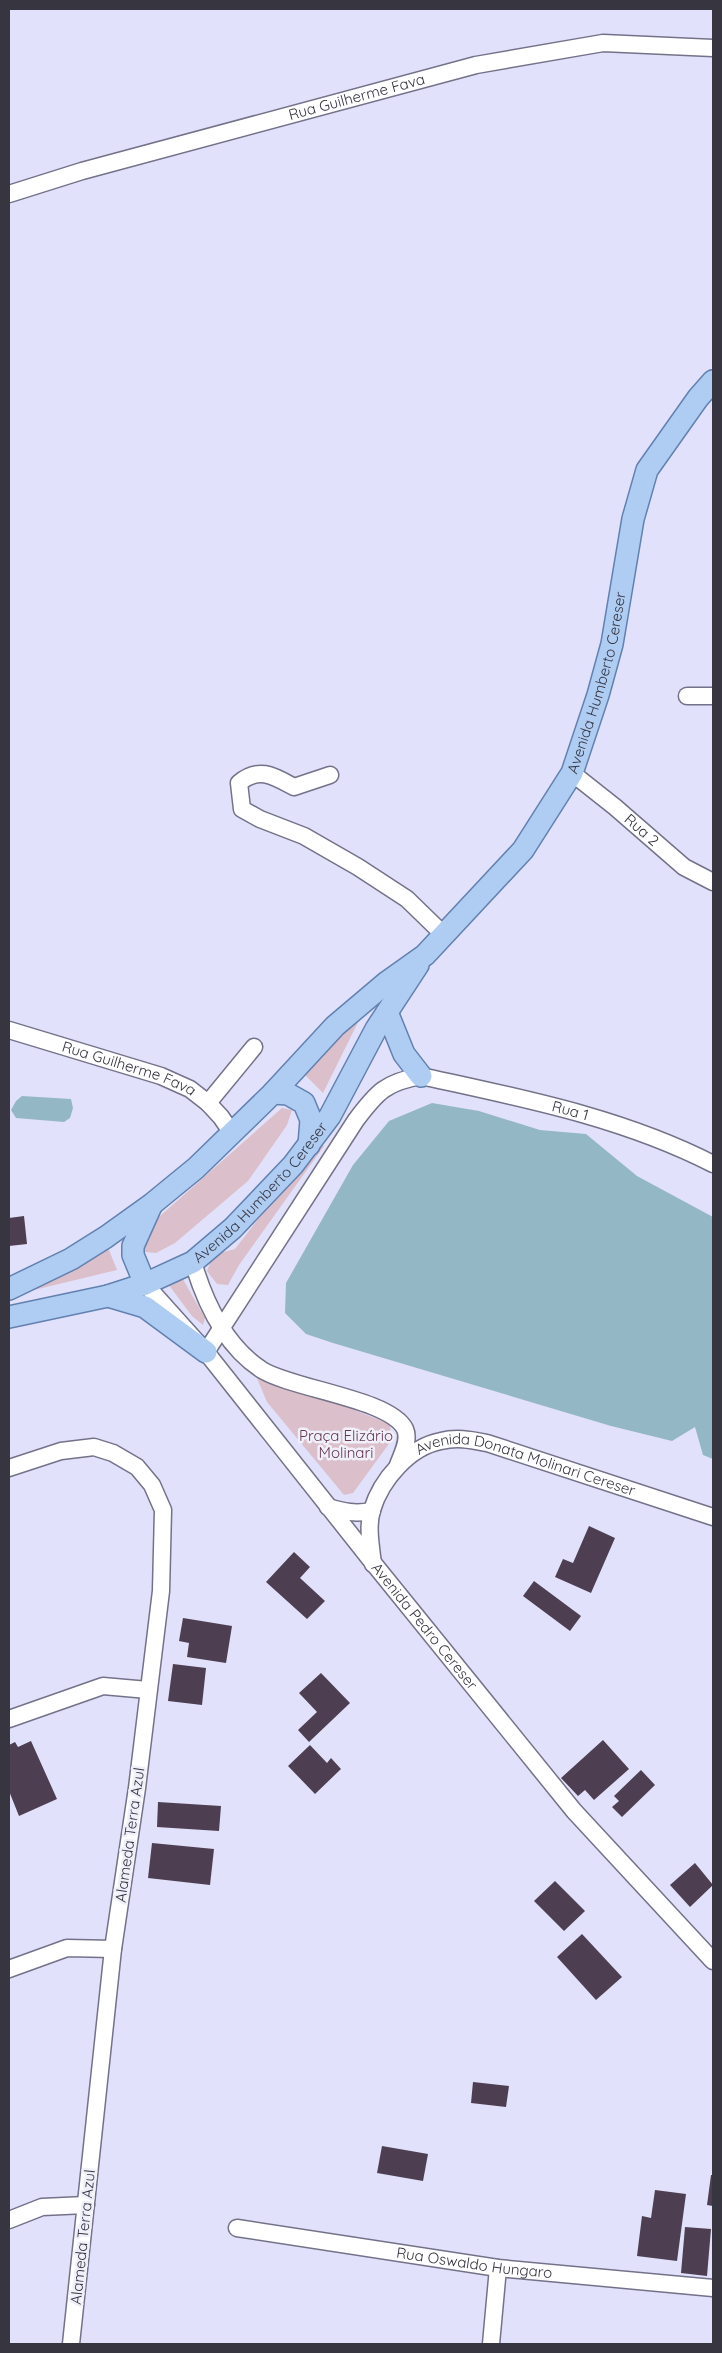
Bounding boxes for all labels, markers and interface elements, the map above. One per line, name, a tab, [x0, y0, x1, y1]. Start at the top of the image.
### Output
street label: Rua Guilherme Fava	[286, 69, 427, 124]
street label: Avenida Humberto Cereser	[562, 590, 630, 776]
street label: Rua 2	[621, 809, 663, 850]
street label: Rua Guilherme Fava	[60, 1037, 201, 1100]
street label: Rua 1	[550, 1096, 591, 1124]
street label: Avenida Humberto Cereser	[189, 1118, 331, 1267]
park label: Praça Elizário Molinari	[299, 1426, 393, 1462]
street label: Avenida Donata Molinari Cereser	[412, 1429, 638, 1500]
street label: Avenida Pedro Cereser	[368, 1558, 482, 1694]
street label: Alameda Terra Azul	[111, 1766, 148, 1904]
street label: Alameda Terra Azul	[66, 2168, 99, 2305]
street label: Rua Oswaldo Hungaro	[395, 2243, 553, 2282]

